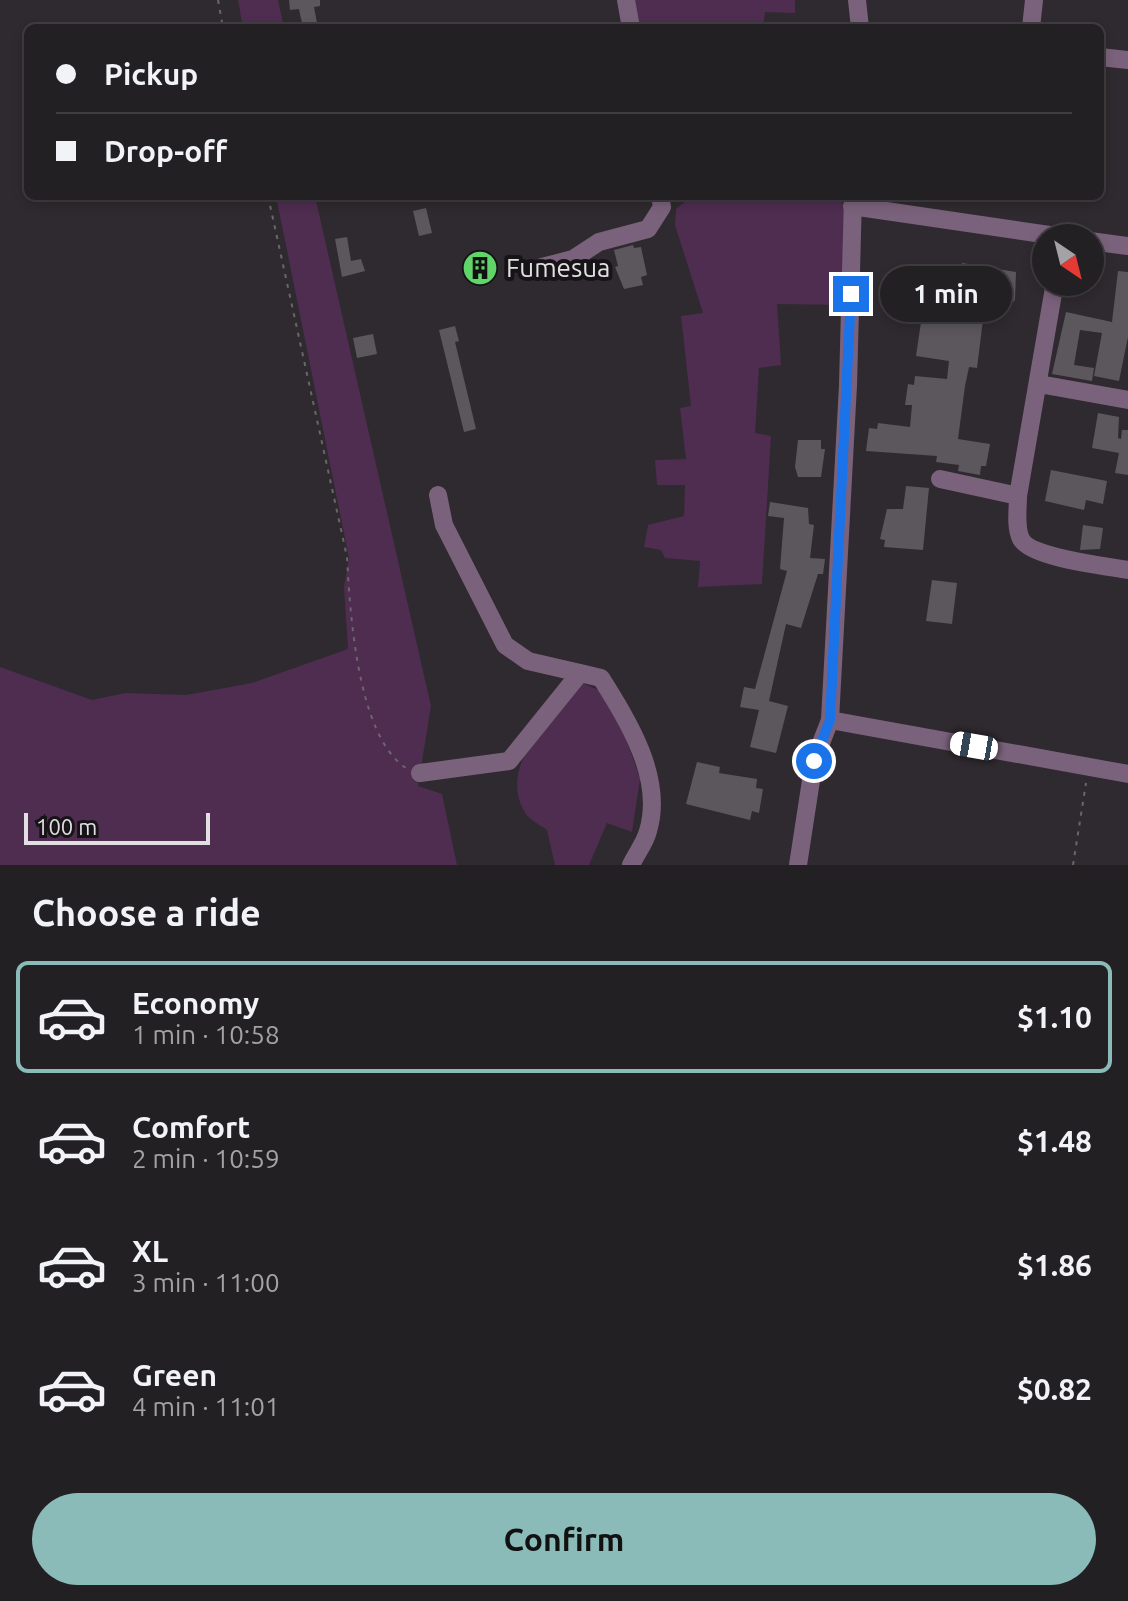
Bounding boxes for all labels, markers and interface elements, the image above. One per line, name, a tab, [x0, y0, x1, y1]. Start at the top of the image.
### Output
text: Pickup	[104, 57, 198, 91]
text: Drop-off	[104, 134, 227, 168]
north arrow	[1032, 224, 1104, 296]
map controls	[1032, 224, 1104, 296]
building icon: Fumesua	[461, 249, 499, 287]
place label: Fumesua	[506, 253, 610, 282]
callout: 1 min	[879, 266, 1011, 322]
route end	[833, 276, 869, 312]
text: 1 min	[913, 279, 979, 308]
car	[948, 730, 1000, 762]
route start	[796, 743, 832, 779]
scale bar	[24, 809, 210, 845]
text: 100 m	[36, 814, 97, 839]
text: Choose a ride	[32, 892, 261, 933]
icon: car	[36, 981, 108, 1053]
text: Economy	[132, 986, 259, 1020]
text: $1.10	[1017, 1000, 1092, 1034]
text: 1 min · 10:58	[132, 1020, 280, 1049]
icon: car	[36, 1105, 108, 1177]
text: Comfort	[132, 1110, 250, 1144]
text: $1.48	[1017, 1124, 1092, 1158]
text: 2 min · 10:59	[132, 1144, 280, 1173]
icon: car	[36, 1229, 108, 1301]
text: XL	[132, 1234, 168, 1268]
text: $1.86	[1017, 1248, 1092, 1282]
text: 3 min · 11:00	[132, 1268, 280, 1297]
icon: car	[36, 1353, 108, 1425]
text: Green	[132, 1358, 217, 1392]
text: $0.82	[1017, 1372, 1092, 1406]
text: 4 min · 11:01	[132, 1392, 280, 1421]
button: Confirm	[32, 1493, 1096, 1585]

